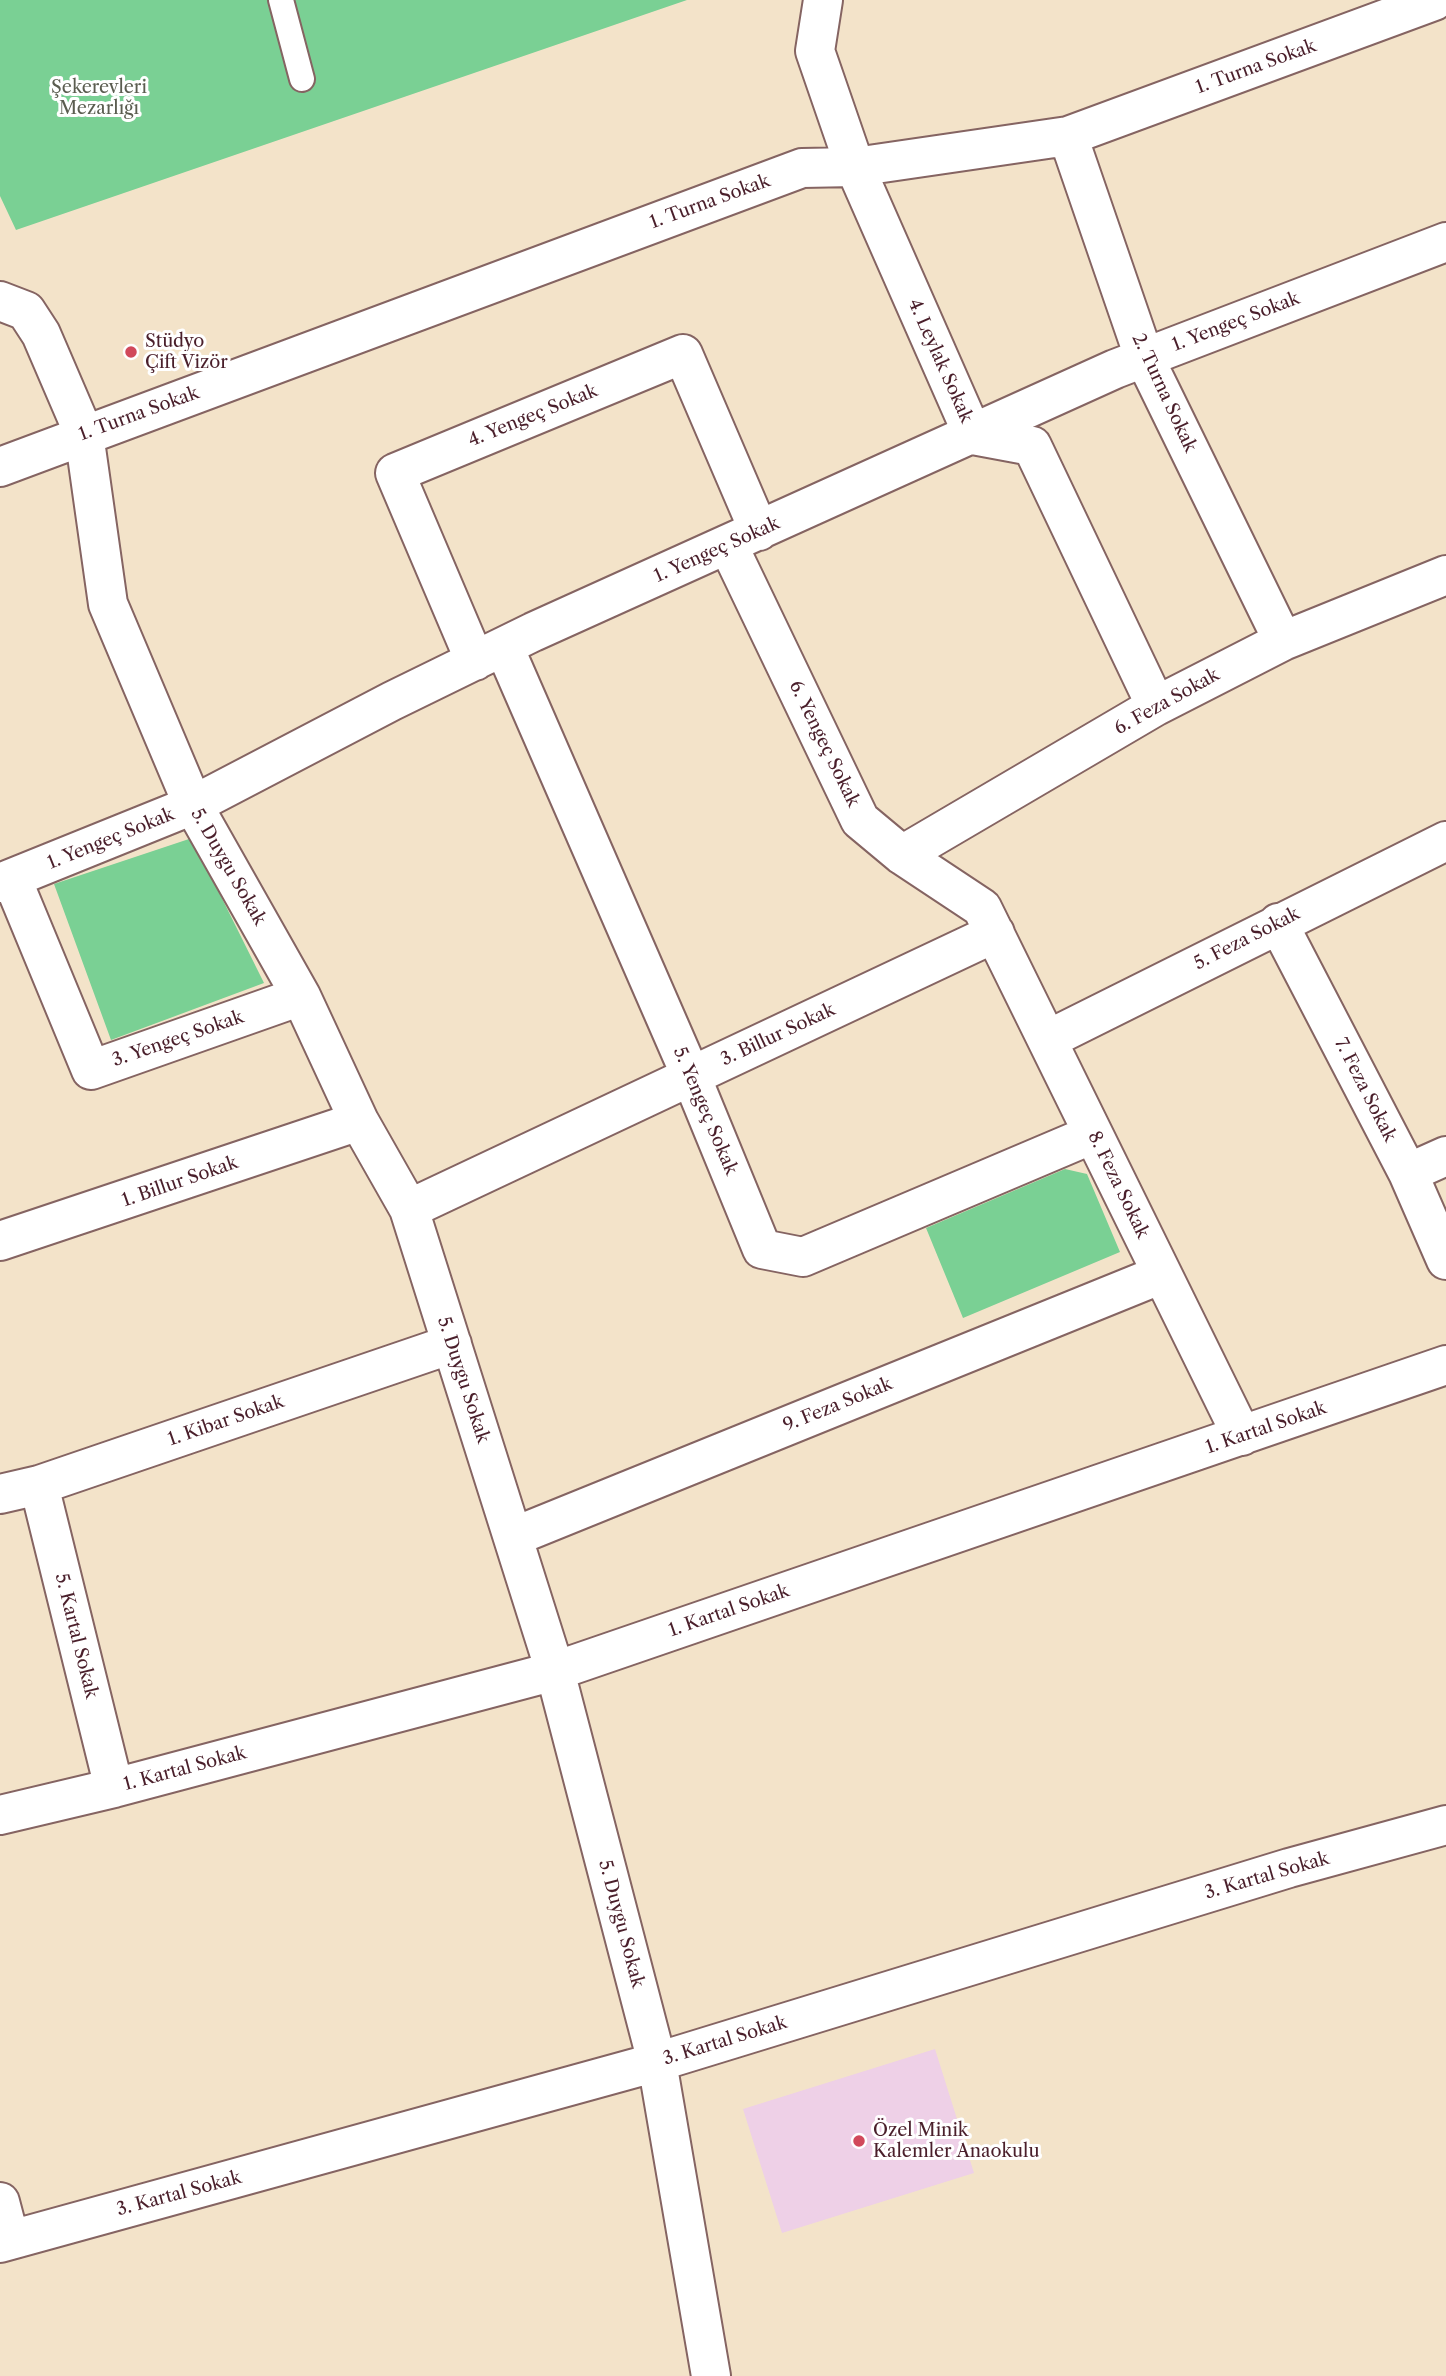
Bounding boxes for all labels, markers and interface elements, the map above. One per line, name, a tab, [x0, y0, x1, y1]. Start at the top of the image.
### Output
street label: 1. Turna Sokak	[1193, 35, 1319, 99]
park label: Şekerevleri Mezarlığı	[51, 77, 147, 119]
street label: 1. Turna Sokak	[647, 170, 773, 234]
street label: 1. Yengeç Sokak	[1169, 288, 1303, 356]
street label: 4. Leylak Sokak	[903, 296, 977, 426]
street label: 2. Turna Sokak	[1127, 330, 1201, 456]
place label: Stüdyo Çift Vizör	[145, 331, 228, 374]
marker: Stüdyo Çift Vizör	[123, 344, 139, 360]
street label: 4. Yengeç Sokak	[465, 380, 601, 452]
street label: 1. Turna Sokak	[76, 382, 202, 446]
street label: 1. Yengeç Sokak	[651, 513, 783, 587]
street label: 6. Feza Sokak	[1111, 664, 1223, 740]
street label: 6. Yengeç Sokak	[784, 677, 864, 811]
street label: 1. Yengeç Sokak	[44, 804, 178, 874]
street label: 5. Duygu Sokak	[186, 805, 270, 929]
street label: 5. Feza Sokak	[1191, 903, 1303, 975]
street label: 3. Billur Sokak	[718, 999, 838, 1071]
street label: 3. Yengeç Sokak	[110, 1006, 246, 1072]
street label: 7. Feza Sokak	[1330, 1034, 1400, 1146]
street label: 5. Yengeç Sokak	[668, 1044, 742, 1178]
street label: 8. Feza Sokak	[1083, 1128, 1153, 1242]
street label: 1. Billur Sokak	[119, 1152, 241, 1212]
street label: 5. Duygu Sokak	[432, 1314, 494, 1446]
street label: 9. Feza Sokak	[780, 1373, 896, 1437]
street label: 1. Kibar Sokak	[165, 1391, 287, 1451]
street label: 1. Kartal Sokak	[1203, 1397, 1329, 1459]
street label: 5. Kartal Sokak	[50, 1571, 102, 1701]
street label: 1. Kartal Sokak	[666, 1580, 792, 1642]
street label: 1. Kartal Sokak	[121, 1742, 249, 1796]
street label: 3. Kartal Sokak	[1202, 1848, 1332, 1904]
street label: 5. Duygu Sokak	[594, 1858, 648, 1990]
street label: 3. Kartal Sokak	[661, 2012, 789, 2070]
place label: Özel Minik Kalemler Anaokulu	[873, 2120, 1040, 2162]
marker: Özel Minik Kalemler Anaokulu	[851, 2133, 867, 2149]
street label: 3. Kartal Sokak	[114, 2167, 244, 2221]

